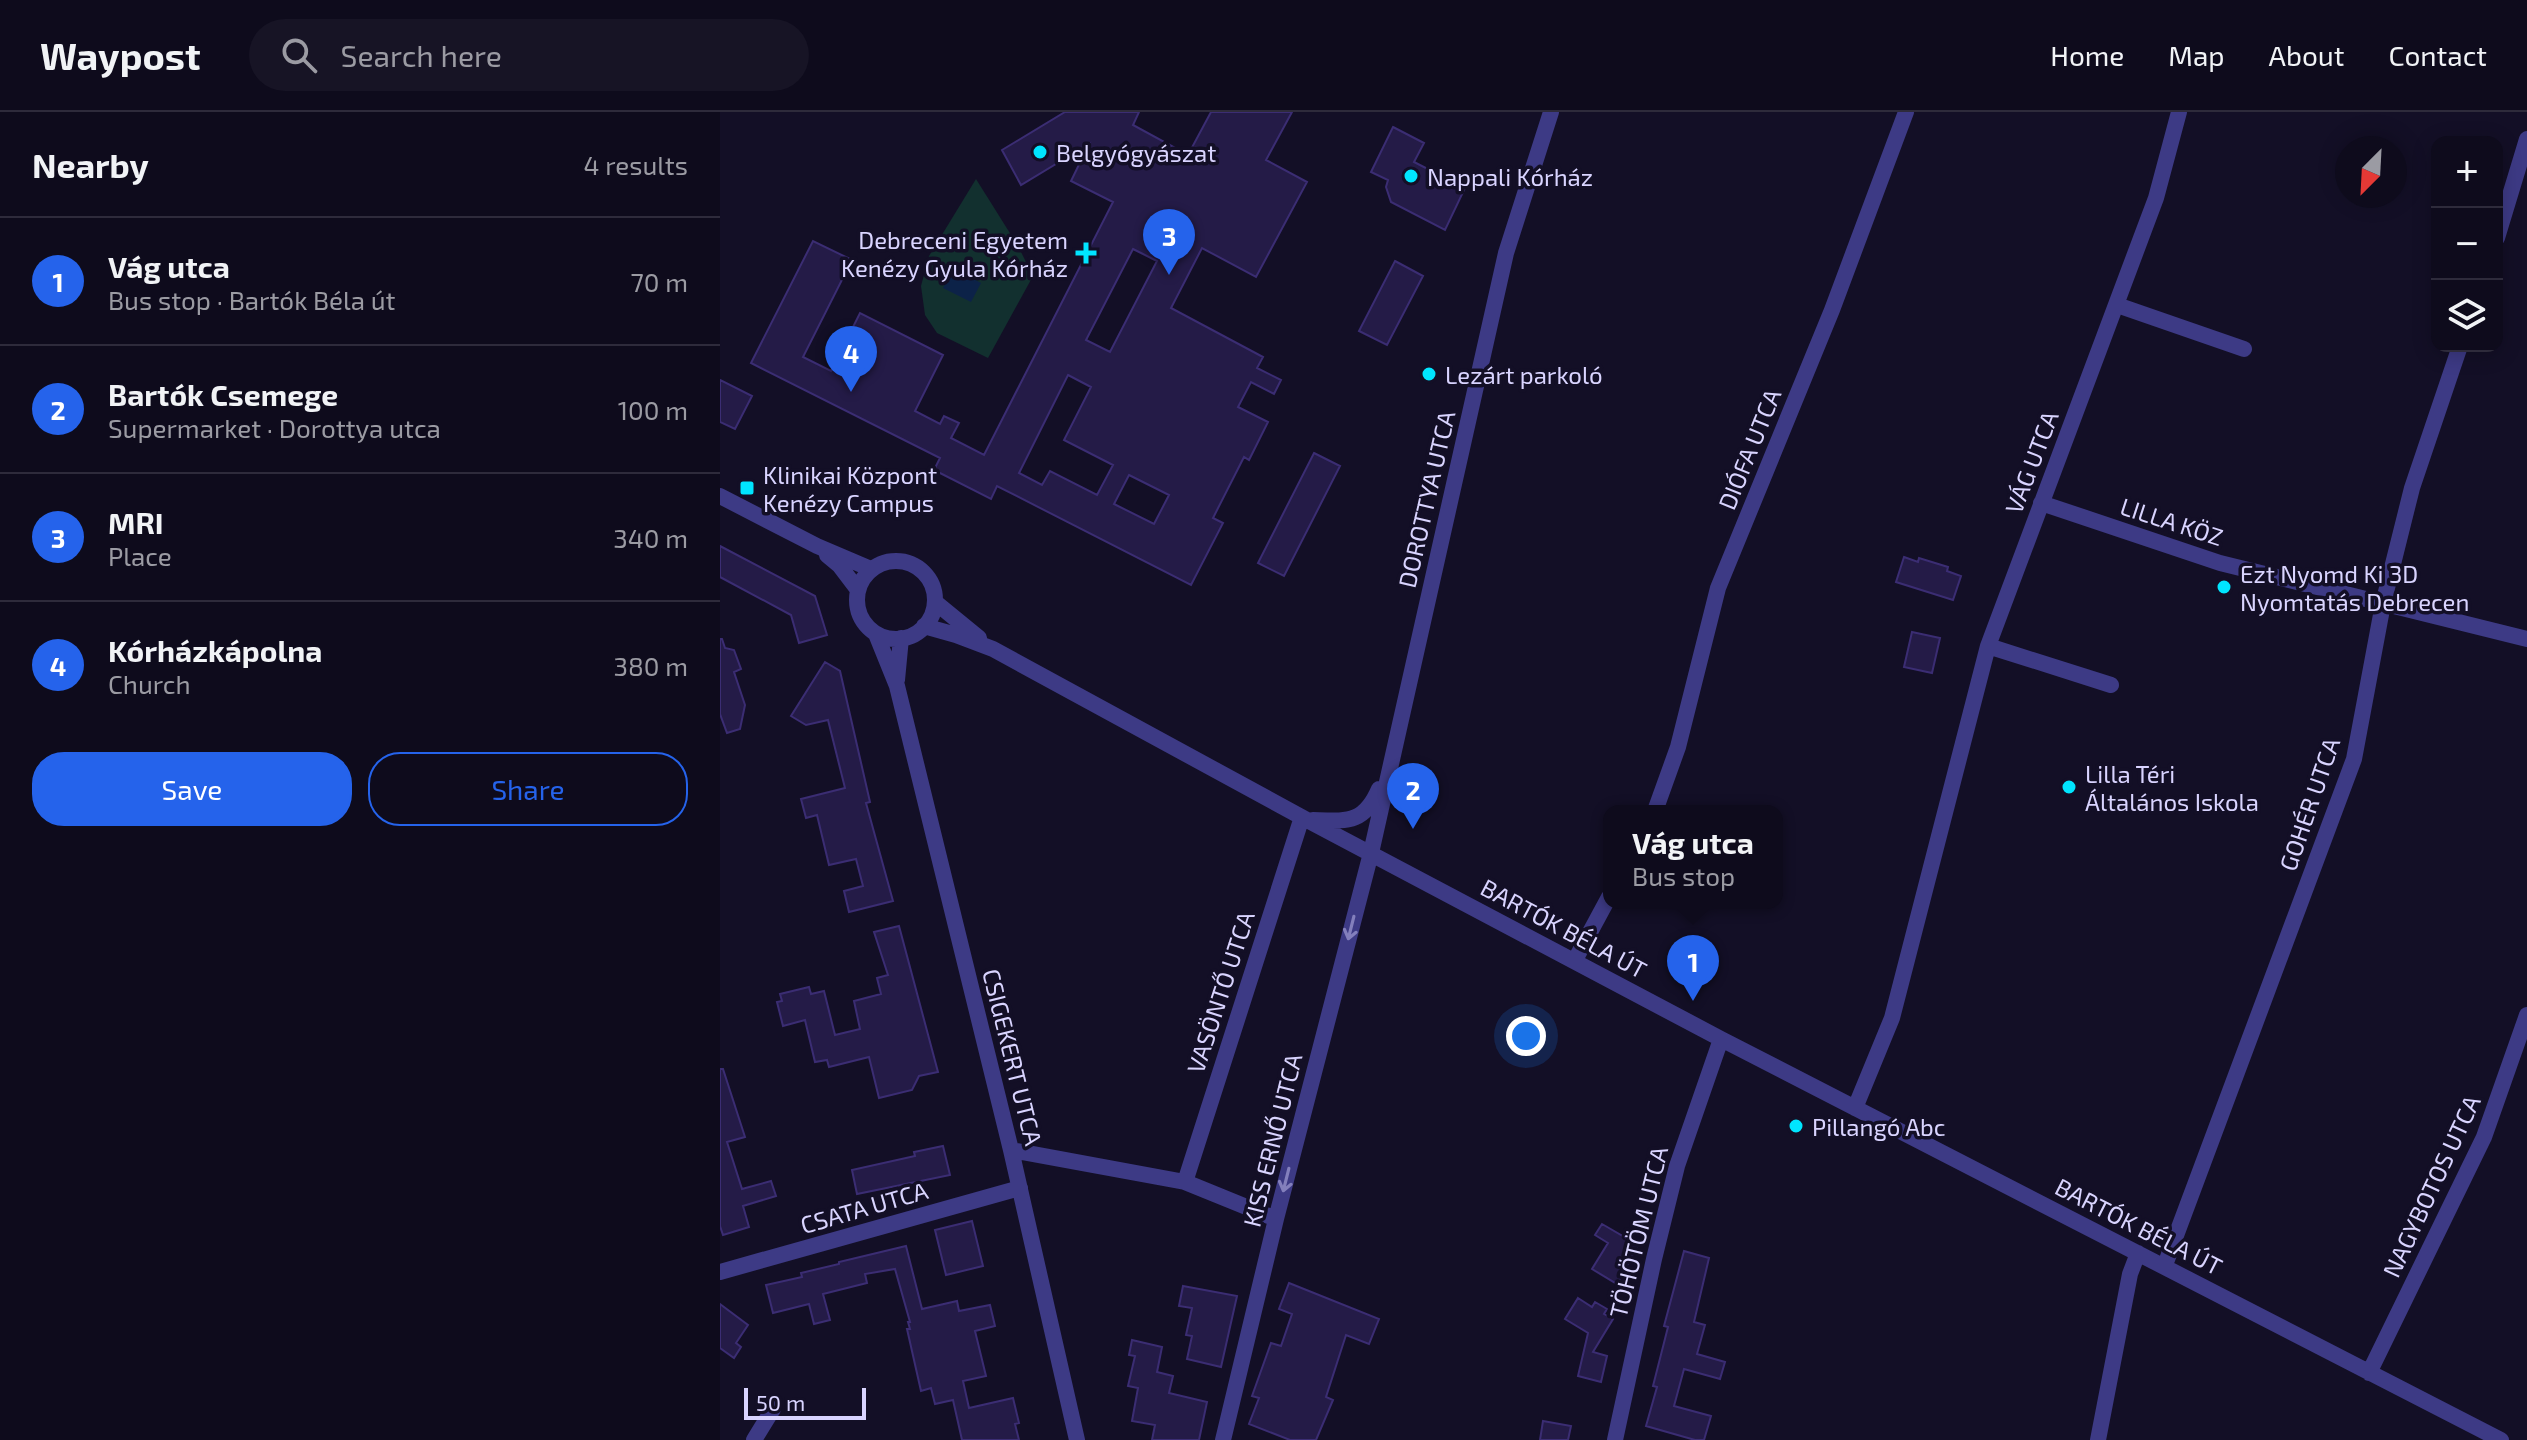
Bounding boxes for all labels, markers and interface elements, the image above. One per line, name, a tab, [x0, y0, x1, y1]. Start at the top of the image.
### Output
search box	[249, 19, 809, 91]
text: Waypost	[40, 32, 201, 78]
icon: search	[277, 33, 321, 77]
text: Search here	[341, 37, 502, 73]
text: Home	[2050, 38, 2124, 72]
text: Map	[2168, 38, 2225, 72]
text: About	[2269, 38, 2344, 72]
text: Contact	[2388, 38, 2487, 72]
north arrow	[2335, 136, 2407, 208]
map controls	[2431, 136, 2503, 352]
button: +	[2431, 136, 2503, 208]
place label: Belgyógyászat	[1056, 138, 1216, 167]
marker: Belgyógyászat	[1031, 143, 1049, 161]
text: Nearby	[32, 144, 149, 185]
text: 4 results	[583, 149, 688, 180]
place label: Nappali Kórház	[1427, 162, 1593, 191]
marker: Nappali Kórház	[1402, 167, 1420, 185]
button: −	[2431, 208, 2503, 280]
pin: 3	[1143, 209, 1195, 275]
place label: Debreceni Egyetem Kenézy Gyula Kórház	[841, 225, 1068, 282]
marker: Debreceni Egyetem Kenézy Gyula Kórház	[1075, 242, 1097, 264]
text: Vág utca	[108, 248, 230, 284]
text: 1	[52, 266, 64, 297]
text: 70 m	[630, 266, 688, 297]
button: layers	[2431, 280, 2503, 352]
text: Bus stop · Bartók Béla út	[108, 284, 396, 315]
pin: 4	[825, 326, 877, 392]
place label: Lezárt parkoló	[1445, 360, 1603, 389]
marker: Lezárt parkoló	[1420, 365, 1438, 383]
text: Bartók Csemege	[108, 376, 338, 412]
street label: DIÓFA UTCA	[1712, 384, 1786, 514]
text: 2	[50, 394, 66, 425]
text: 100 m	[618, 394, 688, 425]
street label: VÁG UTCA	[1998, 407, 2064, 517]
street label: DOROTTYA UTCA	[1392, 408, 1460, 590]
text: Supermarket · Dorottya utca	[108, 412, 441, 443]
place label: Klinikai Központ Kenézy Campus	[763, 460, 937, 517]
marker: Klinikai Központ Kenézy Campus	[738, 479, 756, 497]
street label: LILLA KÖZ	[2117, 491, 2227, 551]
text: MRI	[108, 504, 164, 540]
text: 3	[51, 522, 65, 553]
text: 340 m	[613, 522, 688, 553]
text: Place	[108, 540, 172, 571]
place label: Ezt Nyomd Ki 3D Nyomtatás Debrecen	[2240, 559, 2469, 616]
marker: Ezt Nyomd Ki 3D Nyomtatás Debrecen	[2215, 578, 2233, 596]
text: Kórházkápolna	[108, 632, 322, 668]
text: 4	[50, 650, 66, 681]
text: 380 m	[614, 650, 688, 681]
text: Church	[108, 668, 191, 699]
street label: GOHÉR UTCA	[2273, 734, 2345, 874]
button: Save	[32, 752, 352, 826]
button: Share	[368, 752, 688, 826]
place label: Lilla Téri Általános Iskola	[2085, 759, 2259, 816]
pin: 2	[1387, 763, 1439, 829]
marker: Lilla Téri Általános Iskola	[2060, 778, 2078, 796]
popup	[1603, 805, 1783, 909]
text: Vág utca	[1632, 824, 1754, 860]
text: Bus stop	[1632, 860, 1735, 891]
street label: BARTÓK BÉLA ÚT	[1476, 872, 1652, 984]
street label: VASÖNTŐ UTCA	[1180, 907, 1260, 1077]
one-way arrow	[1342, 915, 1357, 941]
pin: 1	[1667, 935, 1719, 1001]
street label: CSIGEKERT UTCA	[977, 966, 1049, 1148]
your location	[1506, 1016, 1546, 1056]
street label: KISS ERNŐ UTCA	[1236, 1050, 1308, 1230]
street label: NAGYBOTOS UTCA	[2376, 1090, 2486, 1282]
place label: Pillangó Abc	[1812, 1112, 1946, 1141]
marker: Pillangó Abc	[1787, 1117, 1805, 1135]
street label: TÖHÖTÖM UTCA	[1603, 1143, 1673, 1321]
one-way arrow	[1277, 1167, 1292, 1193]
street label: BARTÓK BÉLA ÚT	[2051, 1171, 2227, 1281]
street label: CSATA UTCA	[797, 1175, 931, 1239]
scale bar	[744, 1384, 866, 1420]
text: 50 m	[756, 1389, 805, 1415]

